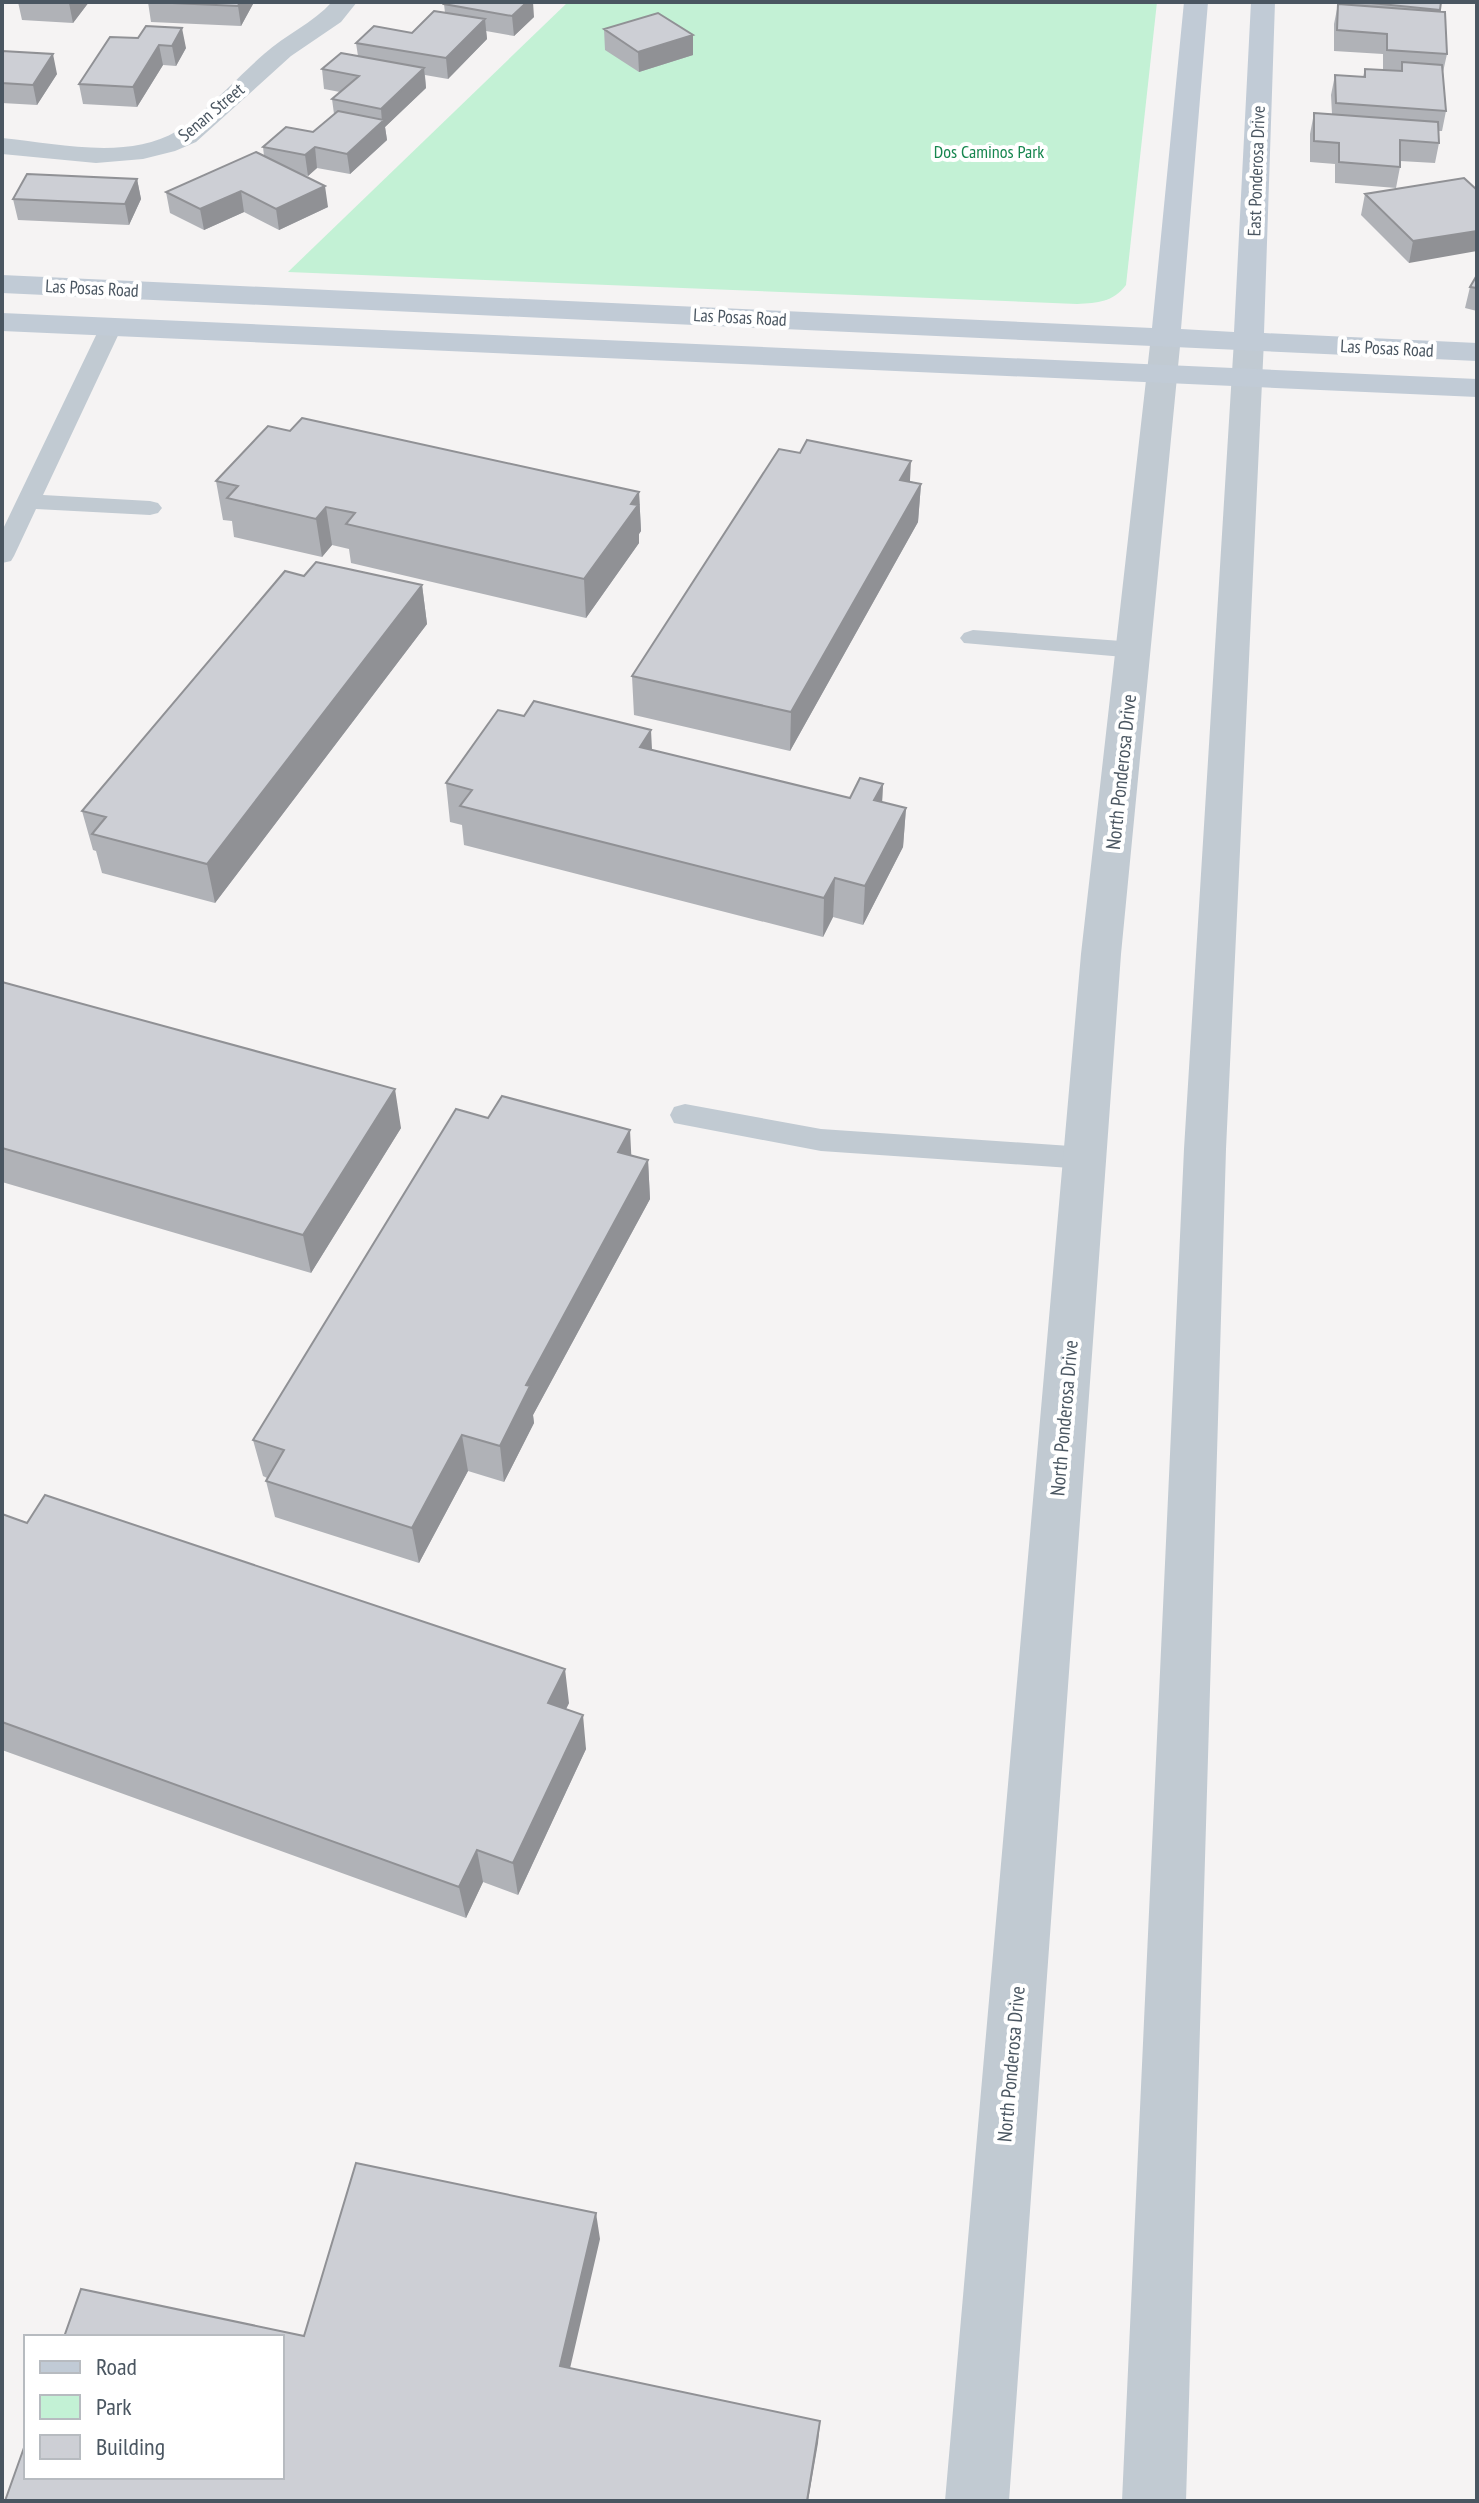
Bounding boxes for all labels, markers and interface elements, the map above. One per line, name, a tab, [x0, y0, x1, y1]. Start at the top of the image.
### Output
street label: Senan Street	[173, 78, 249, 146]
street label: East Ponderosa Drive	[1242, 105, 1270, 237]
park label: Dos Caminos Park	[934, 140, 1044, 163]
street label: Las Posas Road	[45, 274, 139, 302]
street label: Las Posas Road	[693, 303, 787, 331]
street label: Las Posas Road	[1340, 334, 1434, 362]
street label: North Ponderosa Drive	[1100, 693, 1142, 851]
street label: North Ponderosa Drive	[1044, 1339, 1084, 1497]
street label: North Ponderosa Drive	[991, 1985, 1031, 2143]
legend	[24, 2335, 284, 2479]
text: Road	[96, 2351, 137, 2382]
text: Park	[96, 2391, 132, 2422]
text: Building	[96, 2431, 165, 2462]

